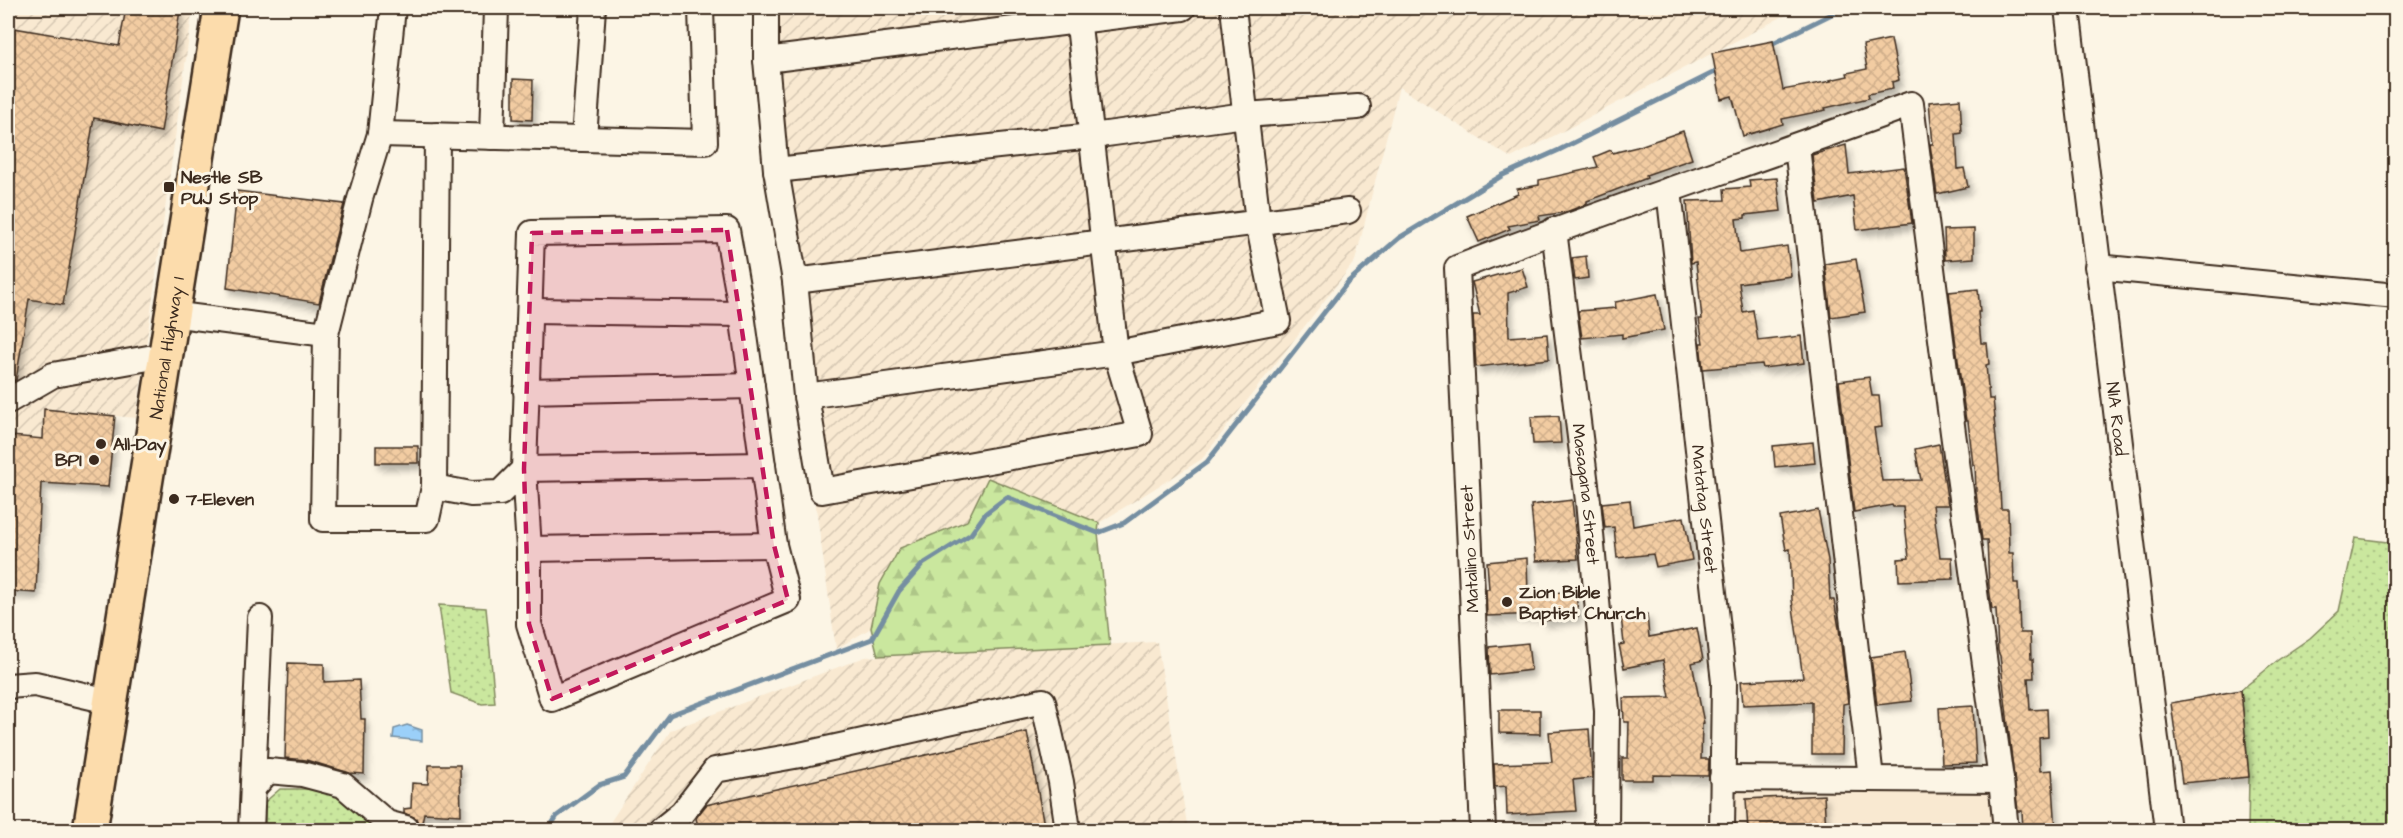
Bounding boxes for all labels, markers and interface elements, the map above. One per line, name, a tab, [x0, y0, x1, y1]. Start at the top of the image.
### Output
place label: Nestle SB PUJ Stop	[181, 165, 263, 211]
marker: Nestle SB PUJ Stop	[162, 180, 176, 194]
street label: National Highway 1	[143, 275, 190, 421]
street label: NIA Road	[2100, 381, 2134, 457]
street label: Masagana Street	[1566, 422, 1606, 566]
place label: All-Day	[113, 432, 167, 458]
marker: All-Day	[94, 437, 108, 451]
street label: Matatag Street	[1685, 444, 1724, 575]
place label: BPI	[55, 448, 82, 473]
marker: BPI	[87, 453, 101, 467]
street label: Matalino Street	[1454, 484, 1486, 614]
place label: 7-Eleven	[185, 487, 254, 512]
marker: 7-Eleven	[167, 492, 181, 506]
place label: Zion Bible Baptist Church	[1519, 580, 1647, 626]
marker: Zion Bible Baptist Church	[1500, 595, 1514, 609]

